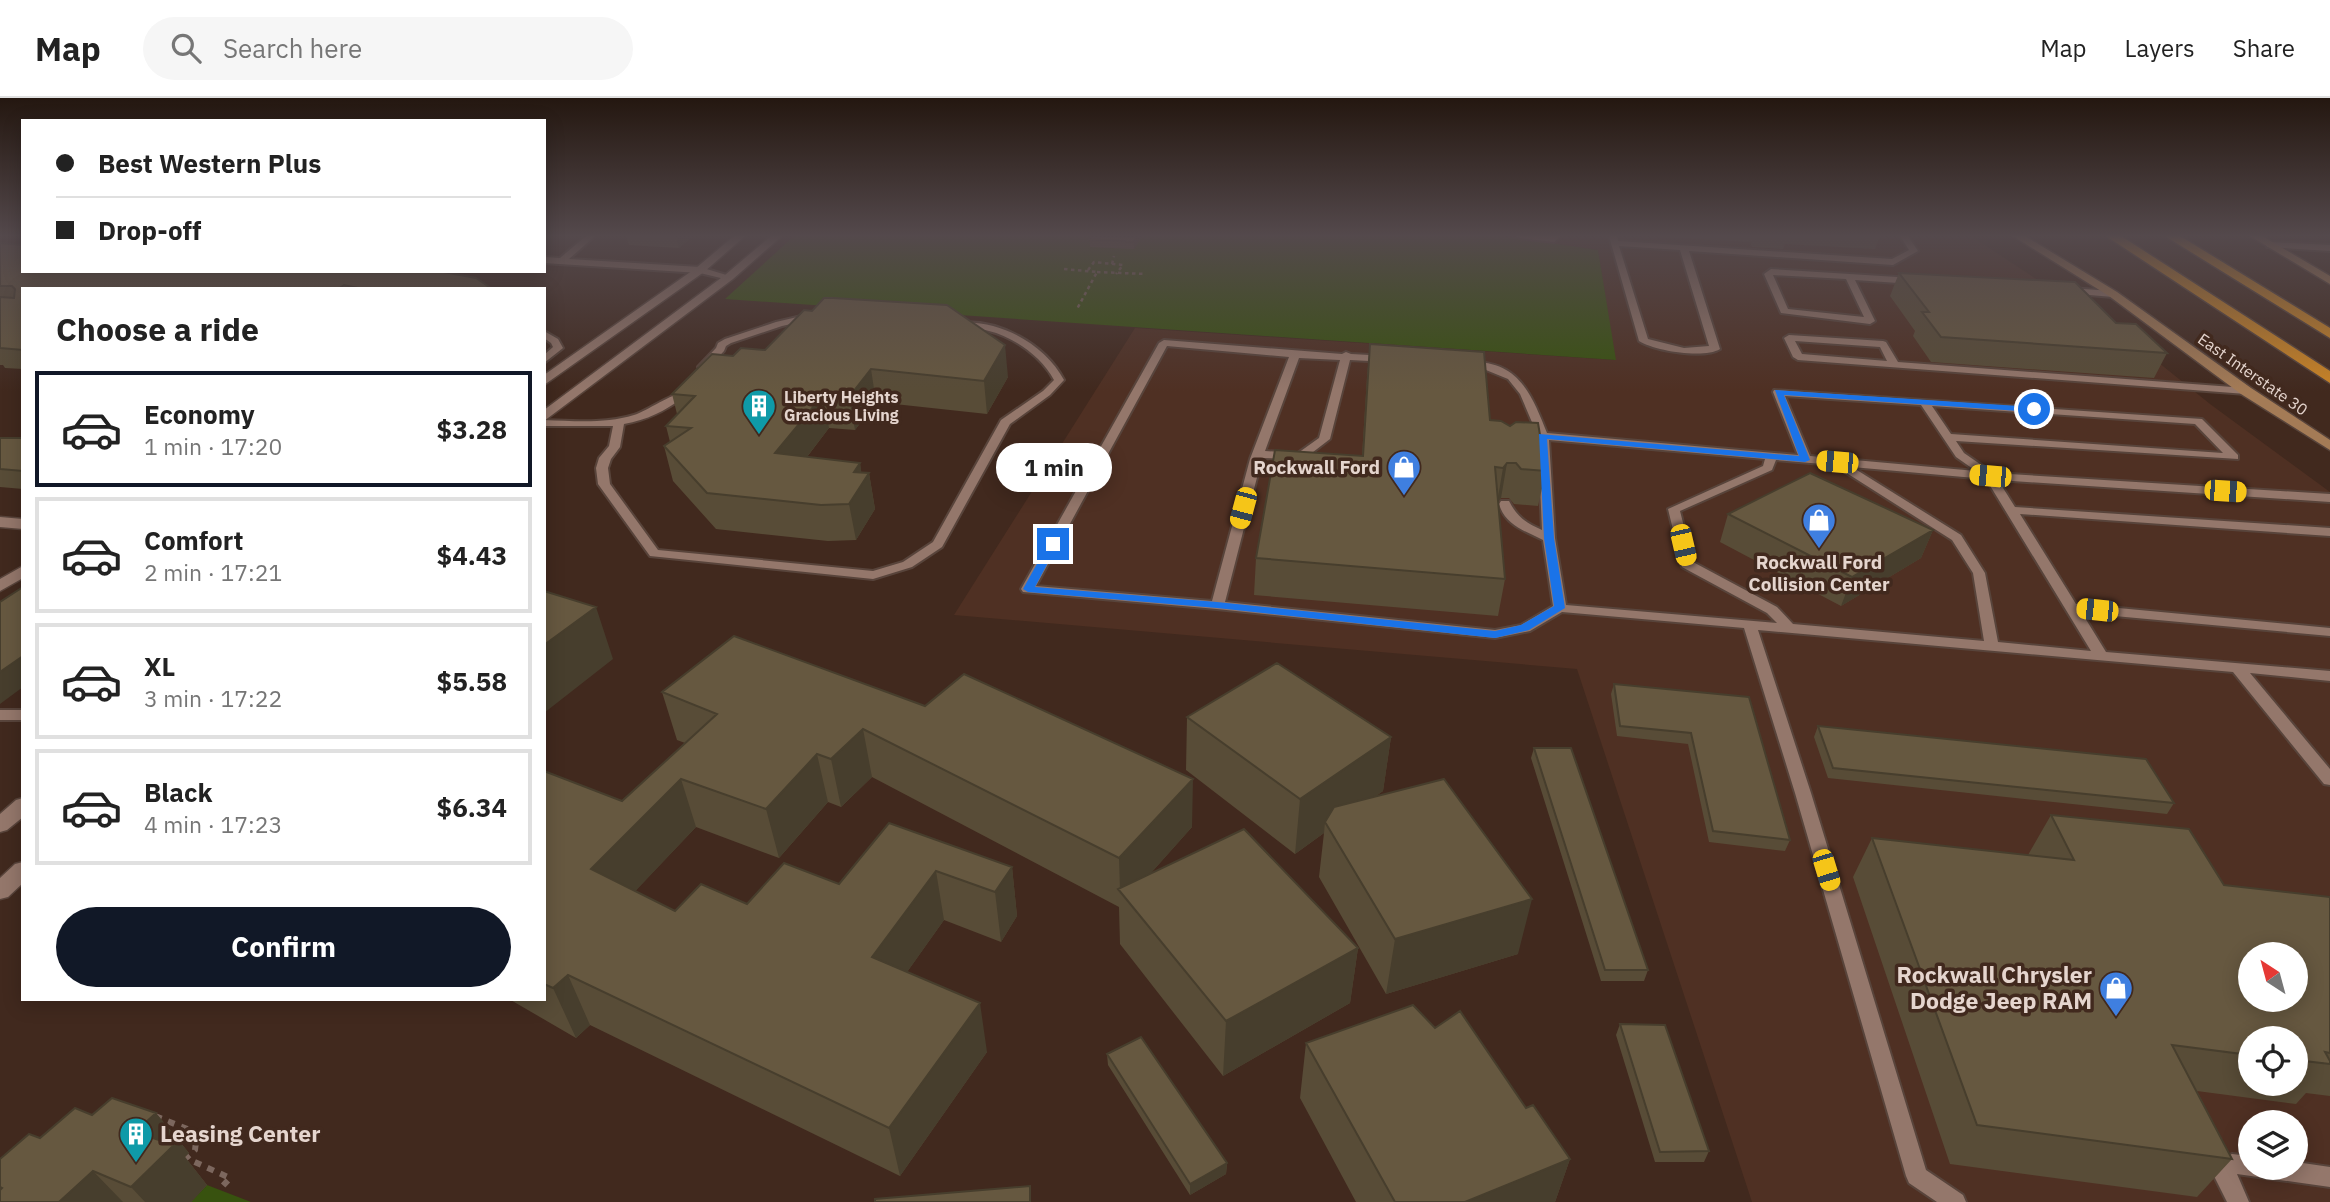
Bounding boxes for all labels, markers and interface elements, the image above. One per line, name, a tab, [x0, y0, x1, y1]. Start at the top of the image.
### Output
search box	[143, 17, 633, 80]
text: Map	[35, 27, 101, 70]
icon: search	[167, 29, 205, 67]
text: Search here	[223, 31, 362, 65]
text: Map	[2040, 32, 2087, 64]
text: Layers	[2125, 32, 2195, 64]
text: Share	[2233, 32, 2295, 64]
text: Best Western Plus	[98, 146, 321, 180]
text: Drop-off	[98, 213, 201, 247]
text: Choose a ride	[56, 308, 259, 350]
street label: East Interstate 30	[2194, 329, 2312, 419]
building icon: Liberty Heights Gracious Living	[740, 387, 778, 436]
place label: Liberty Heights Gracious Living	[784, 387, 899, 425]
route start	[2018, 393, 2050, 425]
text: Economy	[144, 397, 255, 431]
icon: car	[60, 398, 123, 461]
text: $3.28	[437, 412, 507, 446]
text: 1 min · 17:20	[144, 431, 282, 461]
callout: 1 min	[995, 442, 1111, 492]
shop icon: Rockwall Ford	[1385, 448, 1423, 497]
car	[1816, 450, 1859, 474]
text: 1 min	[1024, 452, 1084, 482]
place label: Rockwall Ford	[1253, 455, 1380, 479]
car	[1969, 464, 2012, 488]
car	[2204, 479, 2247, 503]
car	[1228, 485, 1259, 531]
shop icon: Rockwall Ford Collision Center	[1800, 501, 1838, 550]
car	[1669, 522, 1698, 568]
text: Comfort	[144, 523, 243, 557]
icon: car	[60, 524, 123, 587]
route end	[1037, 528, 1069, 560]
text: $4.43	[437, 538, 507, 572]
place label: Rockwall Ford Collision Center	[1748, 550, 1890, 596]
text: 2 min · 17:21	[144, 557, 282, 587]
car	[2076, 597, 2119, 623]
text: XL	[144, 649, 175, 683]
icon: car	[60, 650, 123, 713]
text: $5.58	[437, 664, 507, 698]
text: 3 min · 17:22	[144, 683, 282, 713]
text: Black	[144, 775, 212, 809]
icon: car	[60, 776, 123, 839]
text: $6.34	[437, 790, 507, 824]
text: 4 min · 17:23	[144, 809, 282, 839]
car	[1810, 847, 1843, 893]
button: Confirm	[56, 907, 511, 987]
north arrow	[2238, 942, 2308, 1012]
map controls	[2238, 942, 2308, 1180]
place label: Rockwall Chrysler Dodge Jeep RAM	[1897, 959, 2092, 1015]
shop icon: Rockwall Chrysler Dodge Jeep RAM	[2097, 969, 2135, 1018]
button: locate	[2238, 1026, 2308, 1096]
button: layers	[2238, 1110, 2308, 1180]
building icon: Leasing Center	[117, 1115, 155, 1164]
place label: Leasing Center	[160, 1118, 321, 1148]

